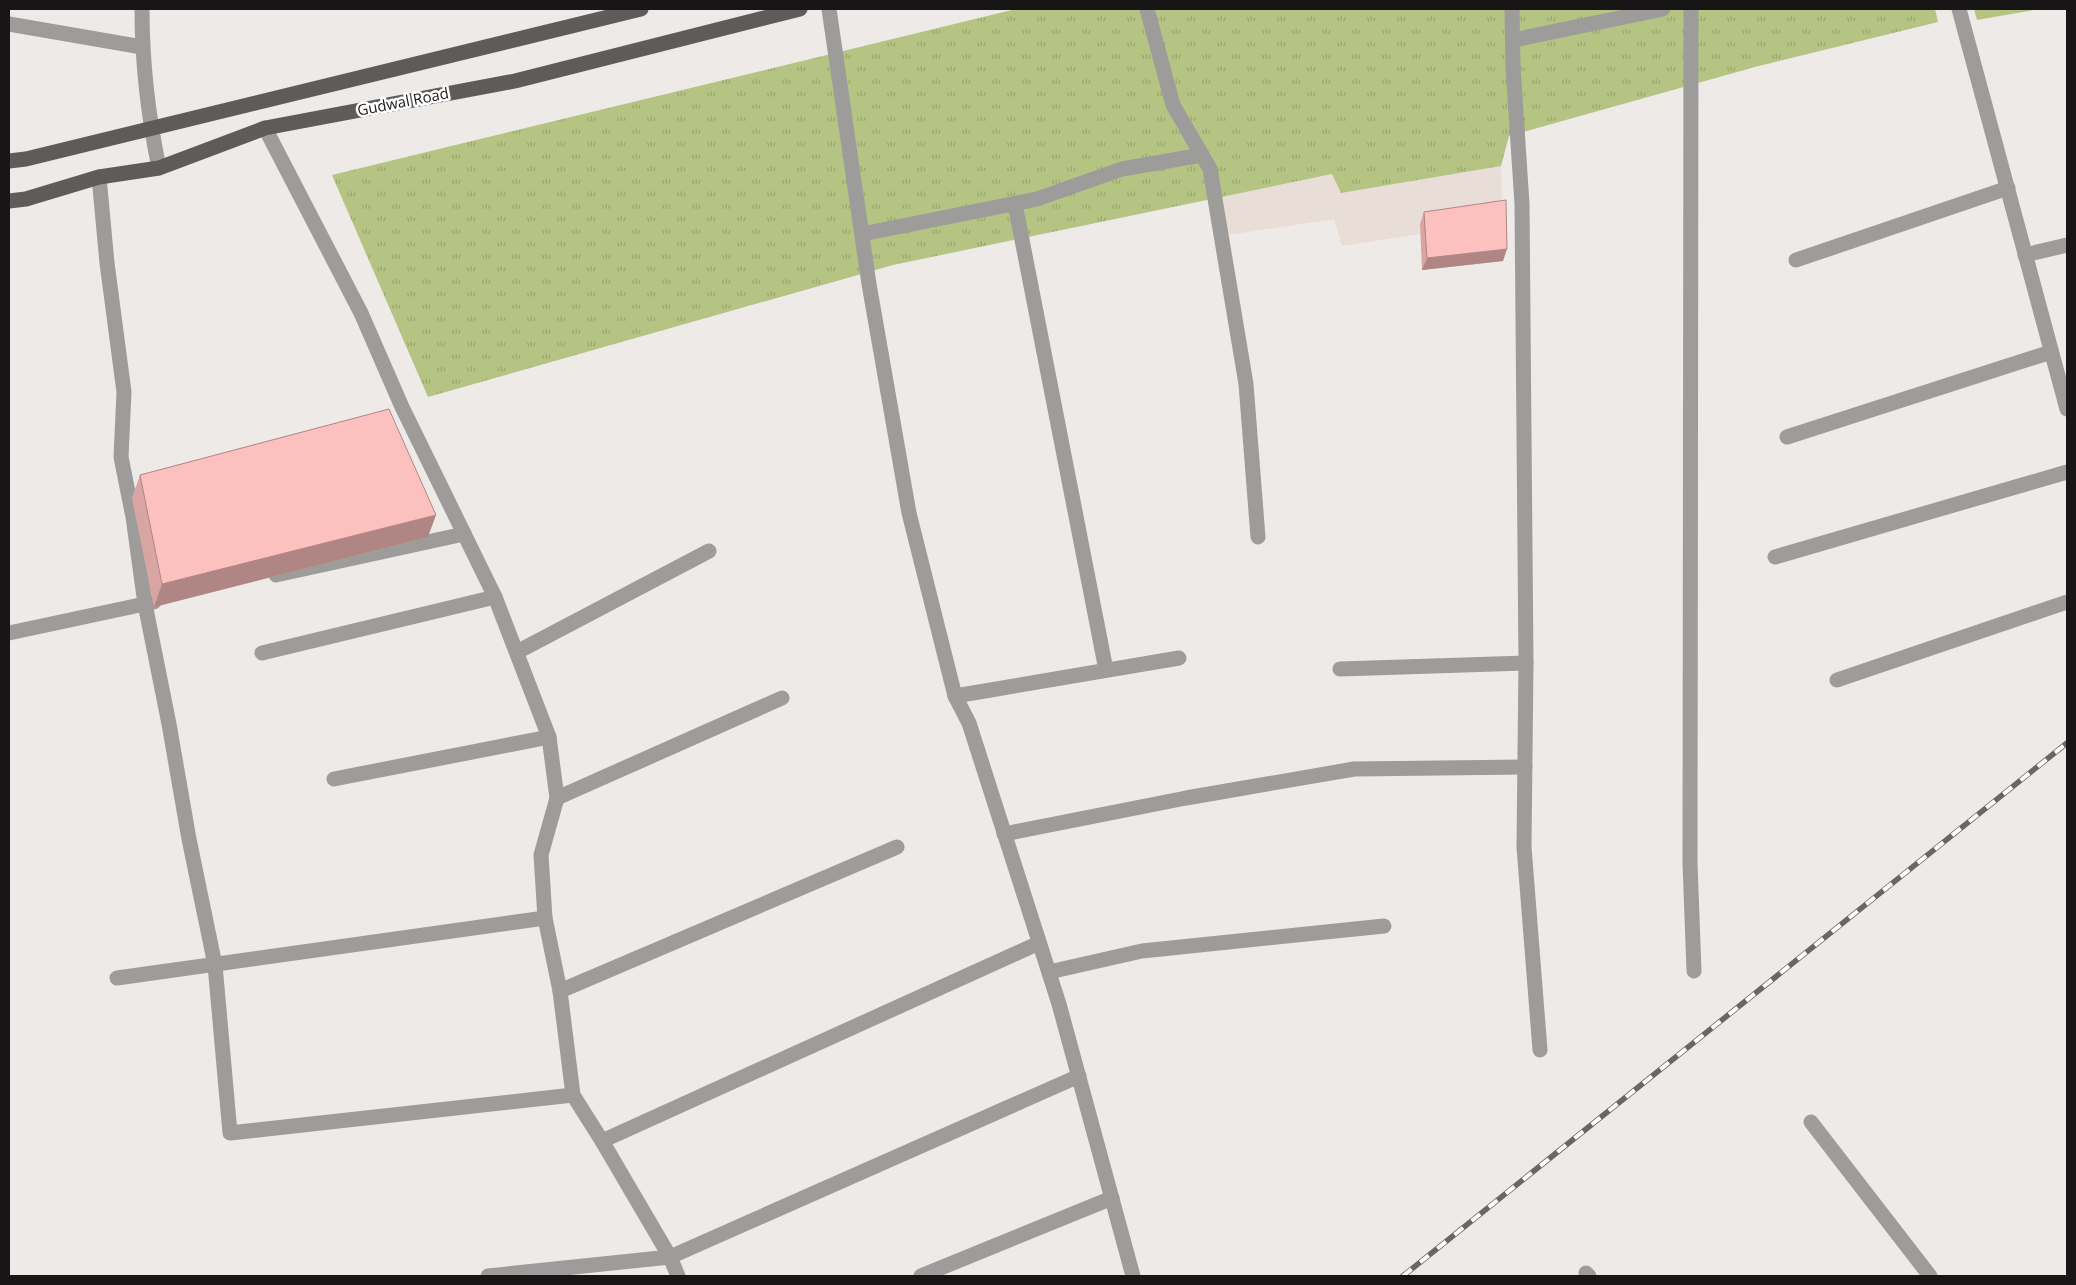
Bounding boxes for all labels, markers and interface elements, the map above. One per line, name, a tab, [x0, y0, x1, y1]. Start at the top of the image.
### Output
street label: Gudwal Road	[355, 82, 450, 120]

